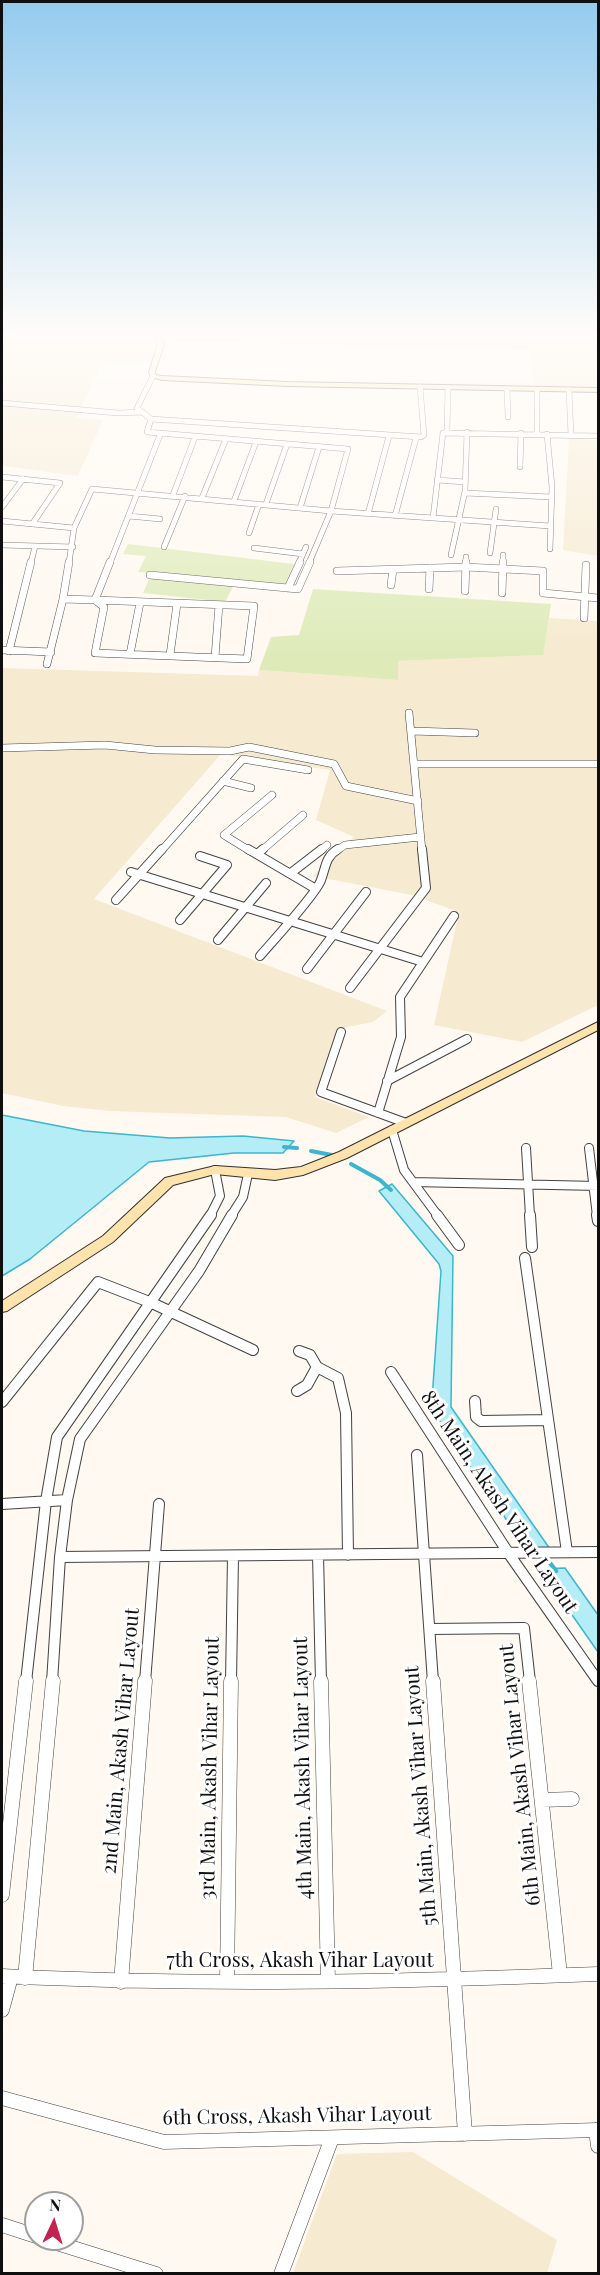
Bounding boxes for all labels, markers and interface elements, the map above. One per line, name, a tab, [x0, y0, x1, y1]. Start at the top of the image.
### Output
street label: 8th Main, Akash Vihar Layout	[415, 1386, 583, 1618]
street label: 2nd Main, Akash Vihar Layout	[97, 1607, 145, 1875]
street label: 3rd Main, Akash Vihar Layout	[196, 1636, 224, 1900]
street label: 4th Main, Akash Vihar Layout	[289, 1636, 317, 1900]
street label: 6th Main, Akash Vihar Layout	[494, 1643, 546, 1907]
street label: 5th Main, Akash Vihar Layout	[400, 1665, 442, 1927]
street label: 7th Cross, Akash Vihar Layout	[167, 1949, 433, 1973]
street label: 6th Cross, Akash Vihar Layout	[162, 2102, 432, 2130]
north arrow	[24, 2191, 84, 2251]
text: N	[49, 2194, 62, 2215]

